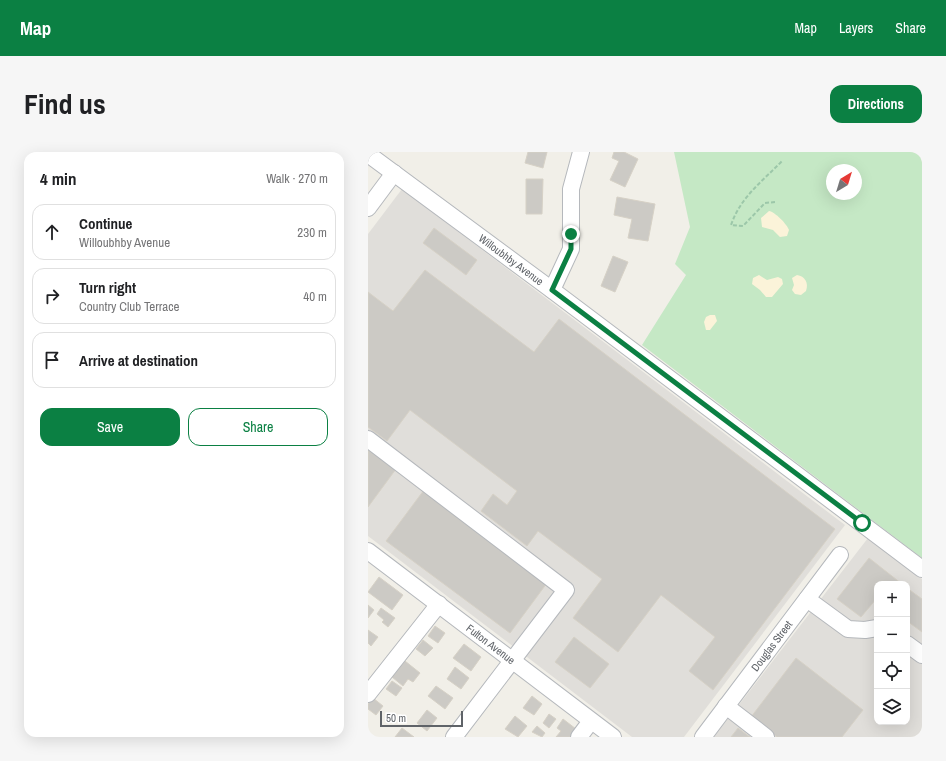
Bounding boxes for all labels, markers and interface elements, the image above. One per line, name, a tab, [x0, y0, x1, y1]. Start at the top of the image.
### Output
text: Map	[20, 15, 51, 41]
text: Map	[795, 19, 817, 37]
text: Layers	[839, 19, 873, 37]
text: Share	[895, 19, 926, 37]
text: Find us	[24, 85, 106, 123]
button: Directions	[830, 85, 922, 123]
north arrow	[826, 164, 862, 200]
text: 4 min	[40, 167, 76, 190]
text: Walk · 270 m	[266, 170, 328, 187]
text: Continue	[79, 213, 132, 234]
icon: ahead	[41, 221, 63, 243]
text: 230 m	[297, 224, 327, 241]
route end	[562, 225, 580, 243]
street label: Willoubhby Avenue	[476, 231, 546, 288]
text: Willoubhby Avenue	[79, 234, 170, 251]
text: Turn right	[79, 277, 136, 298]
icon: right	[41, 285, 63, 307]
text: 40 m	[303, 288, 327, 305]
text: Country Club Terrace	[79, 298, 180, 315]
icon: arrive	[41, 349, 63, 371]
text: Arrive at destination	[79, 350, 198, 371]
button: Save	[40, 408, 180, 446]
button: Share	[188, 408, 328, 446]
route start	[853, 514, 871, 532]
map controls	[874, 581, 910, 725]
button: +	[874, 581, 910, 617]
street label: Douglas Street	[748, 617, 795, 674]
button: −	[874, 617, 910, 653]
street label: Fulton Avenue	[463, 621, 518, 667]
button: locate	[874, 653, 910, 689]
button: layers	[874, 689, 910, 725]
scale bar	[380, 709, 463, 728]
text: 50 m	[386, 711, 406, 725]

